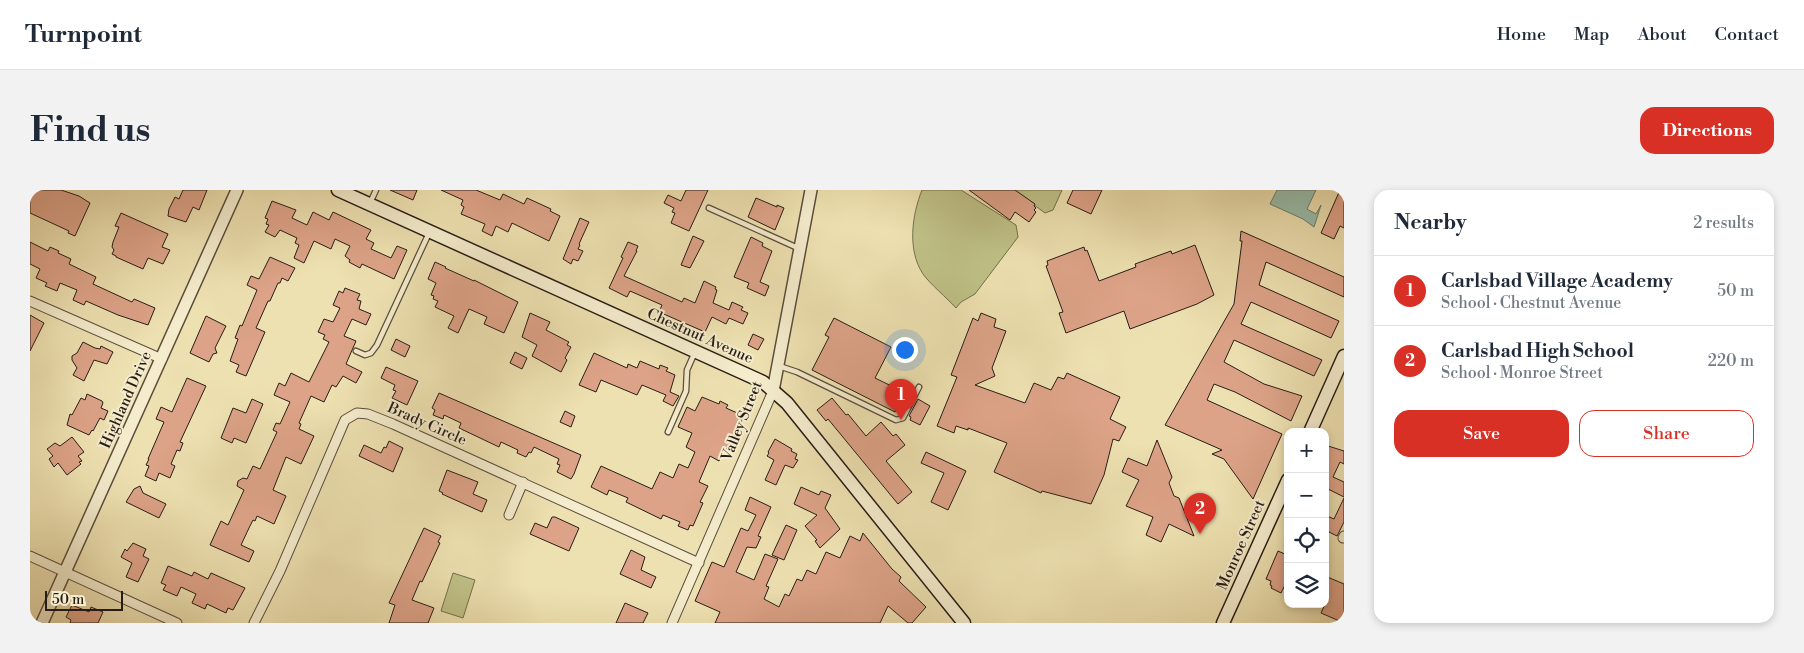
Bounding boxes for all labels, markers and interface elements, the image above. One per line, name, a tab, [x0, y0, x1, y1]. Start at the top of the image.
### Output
text: Turnpoint	[25, 20, 142, 50]
text: Home	[1497, 23, 1546, 46]
text: Map	[1574, 23, 1610, 46]
text: About	[1638, 23, 1687, 46]
text: Contact	[1715, 23, 1779, 46]
button: Directions	[1640, 107, 1774, 154]
text: Find us	[30, 109, 150, 152]
text: Nearby	[1394, 210, 1467, 236]
text: 2 results	[1693, 213, 1754, 233]
text: Carlsbad Village Academy	[1441, 269, 1673, 293]
text: 1	[1406, 281, 1414, 301]
text: 50 m	[1717, 281, 1754, 301]
text: School · Chestnut Avenue	[1441, 293, 1621, 313]
street label: Chestnut Avenue	[644, 304, 756, 368]
your location	[892, 337, 918, 363]
text: Carlsbad High School	[1441, 339, 1634, 363]
street label: Highland Drive	[96, 348, 156, 452]
text: 2	[1405, 351, 1415, 371]
text: 220 m	[1708, 351, 1754, 371]
text: School · Monroe Street	[1441, 363, 1603, 383]
street label: Valley Street	[717, 378, 767, 465]
pin: 1	[885, 379, 917, 420]
street label: Brady Circle	[384, 398, 470, 450]
button: Save	[1394, 410, 1569, 457]
button: Share	[1579, 410, 1754, 457]
map controls	[1284, 428, 1329, 608]
button: +	[1284, 428, 1329, 473]
button: −	[1284, 473, 1329, 518]
pin: 2	[1184, 493, 1216, 534]
street label: Monroe Street	[1213, 496, 1270, 593]
button: locate	[1284, 518, 1329, 563]
button: layers	[1284, 563, 1329, 608]
scale bar	[45, 588, 122, 611]
text: 50 m	[52, 591, 84, 609]

